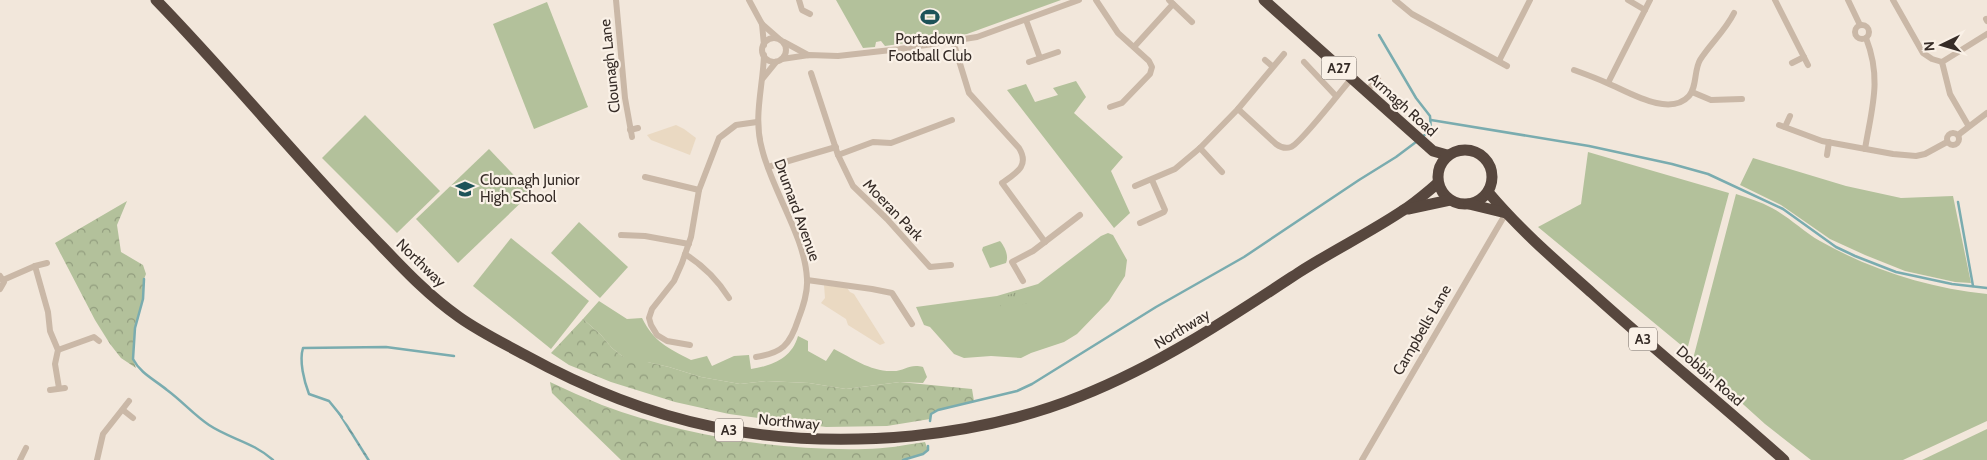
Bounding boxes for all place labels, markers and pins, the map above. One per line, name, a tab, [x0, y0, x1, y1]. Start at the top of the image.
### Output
sports icon: Portadown Football Club	[919, 6, 941, 28]
place label: Portadown Football Club	[888, 30, 972, 65]
place label: Clounagh Junior High School	[480, 171, 580, 206]
school or university icon: Clounagh Junior High School	[454, 178, 476, 200]

